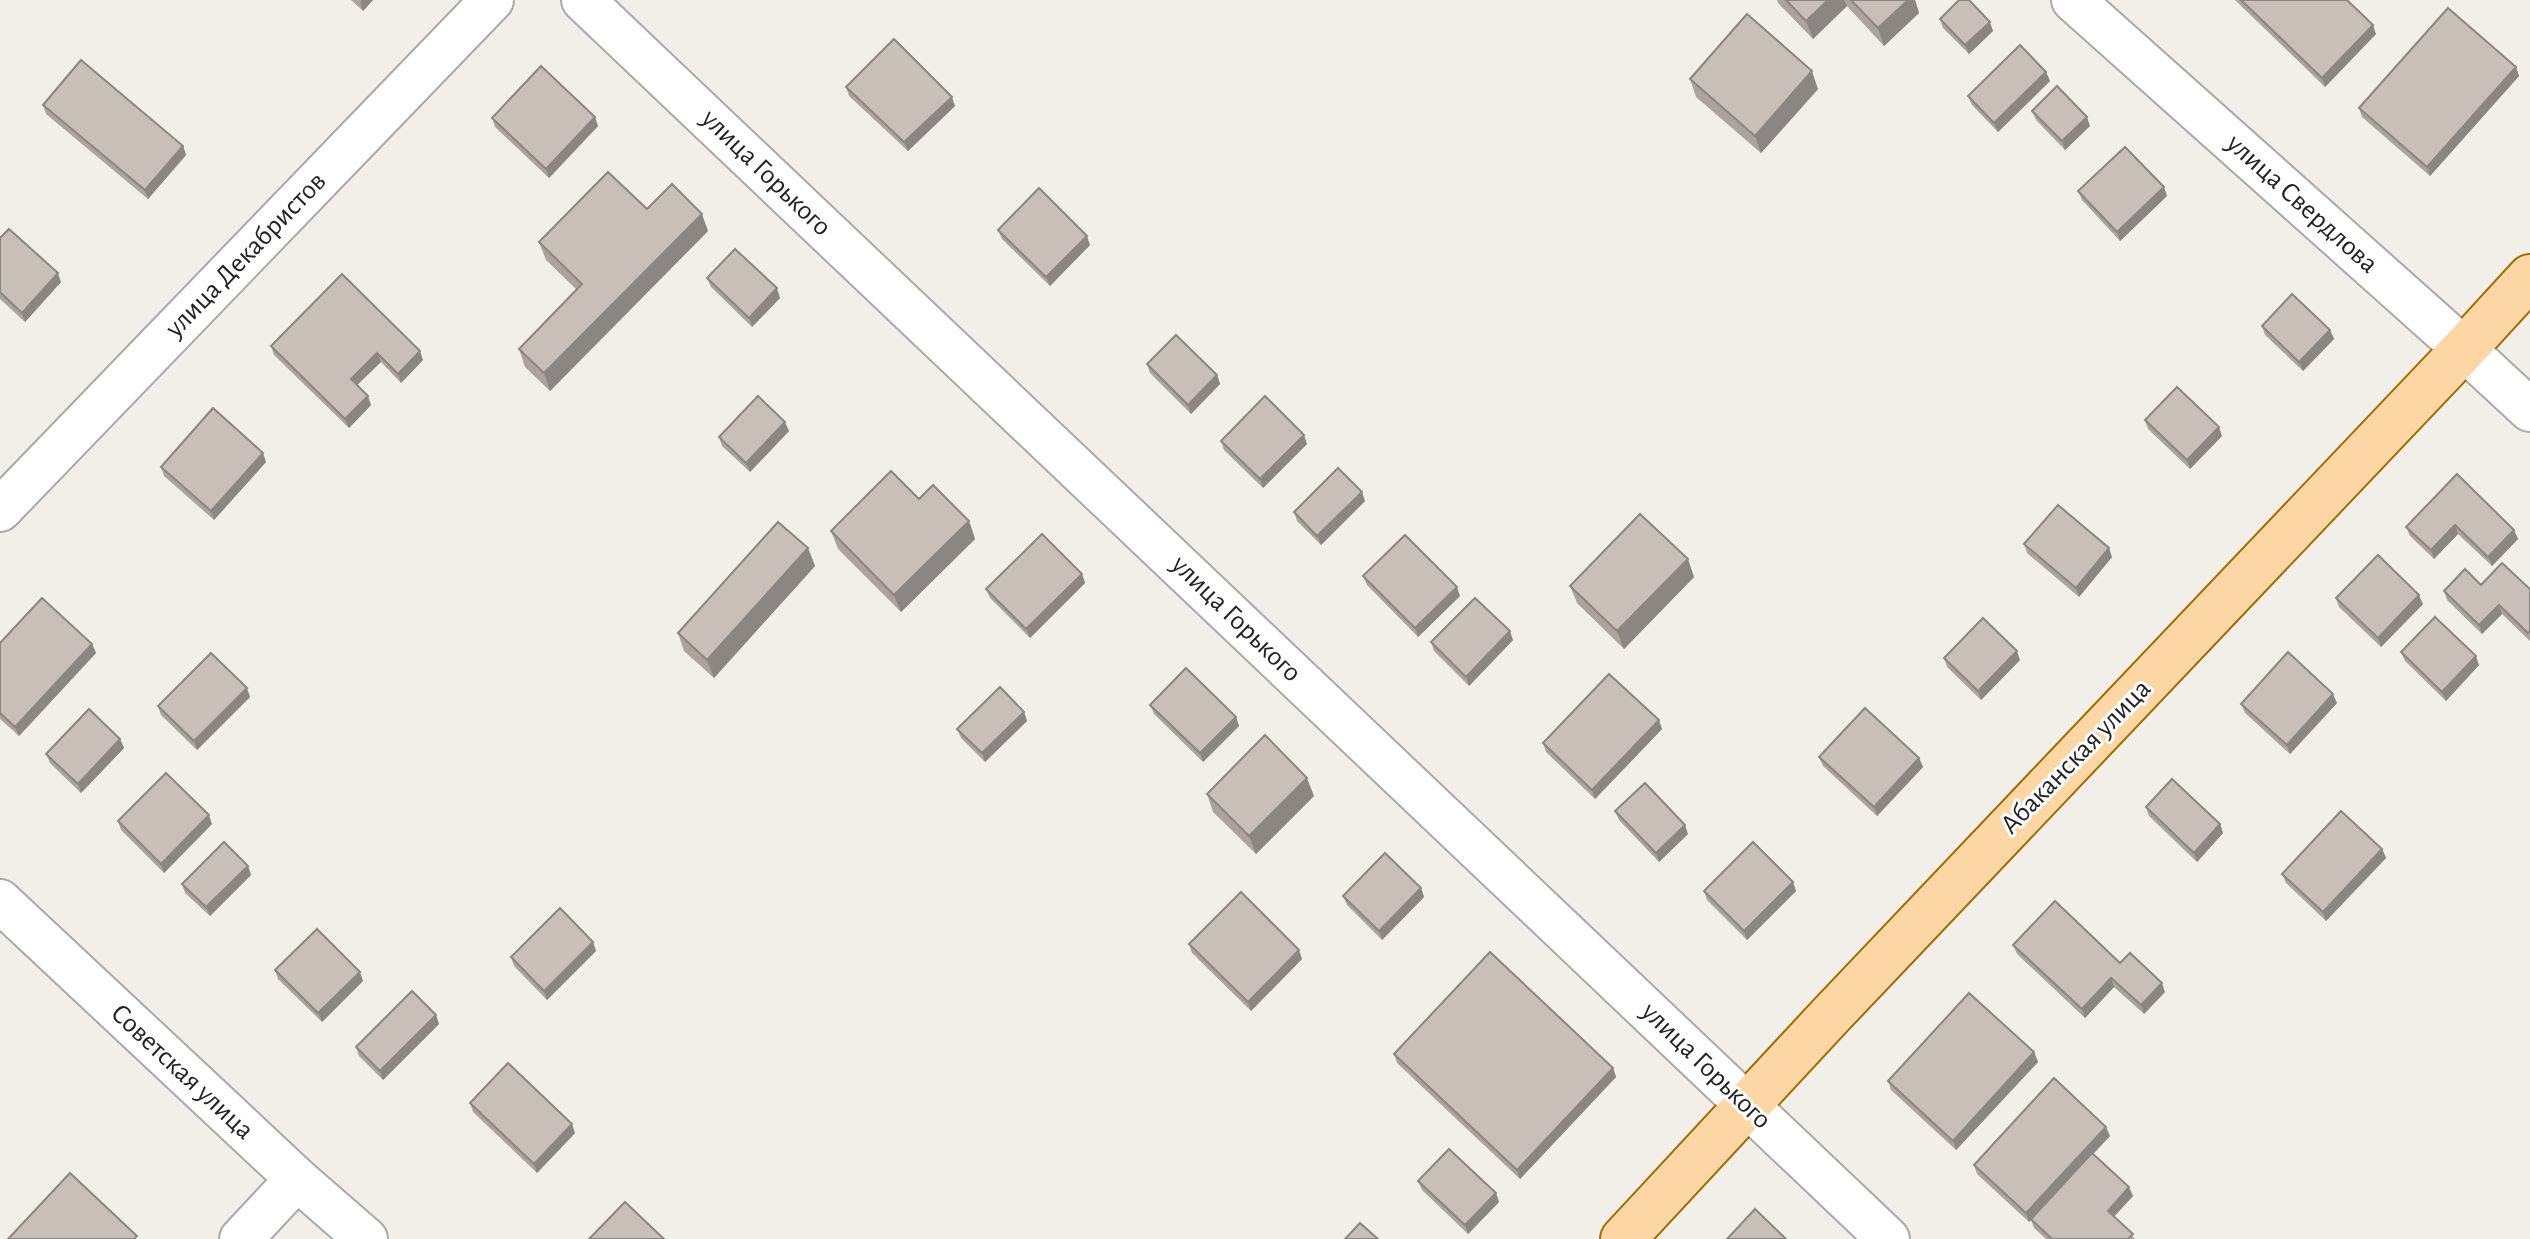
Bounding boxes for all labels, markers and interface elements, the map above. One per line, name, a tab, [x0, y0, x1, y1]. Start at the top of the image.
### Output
street label: улица Горького	[695, 104, 836, 241]
street label: улица Свердлова	[2220, 129, 2383, 279]
street label: улица Декабристов	[160, 167, 331, 344]
street label: улица Горького	[1165, 550, 1306, 687]
street label: Абаканская улица	[1996, 674, 2157, 840]
street label: улица Горького	[1635, 997, 1776, 1134]
street label: Советская улица	[105, 999, 259, 1145]

